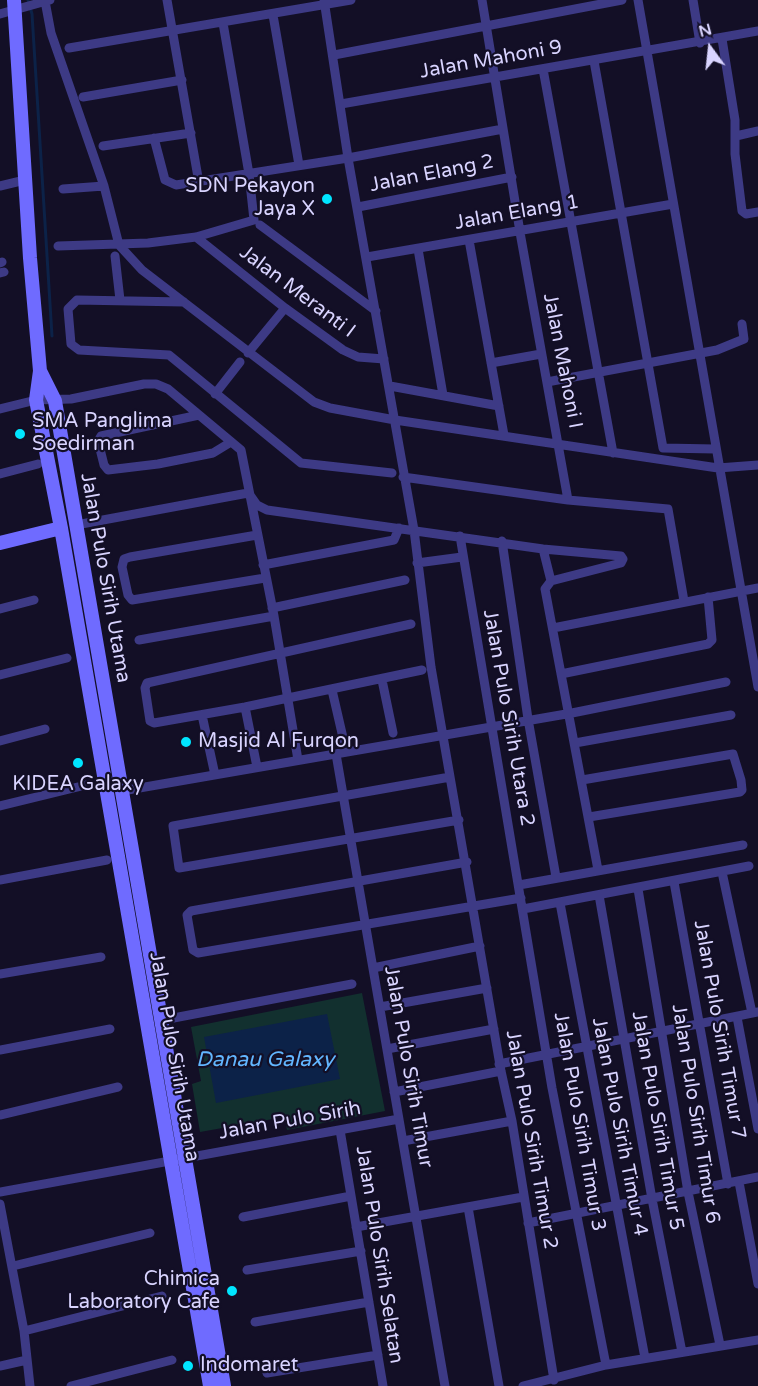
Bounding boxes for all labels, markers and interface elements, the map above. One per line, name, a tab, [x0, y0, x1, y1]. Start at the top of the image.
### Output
north arrow	[680, 18, 740, 78]
text: N	[697, 19, 714, 42]
street label: Jalan Mahoni 9	[418, 36, 564, 84]
street label: Jalan Elang 2	[368, 150, 496, 198]
place label: SDN Pekayon Jaya X	[185, 175, 315, 222]
street label: Jalan Elang 1	[453, 190, 581, 236]
marker: SDN Pekayon Jaya X	[320, 192, 334, 206]
street label: Jalan Meranti I	[234, 241, 360, 343]
street label: Jalan Mahoni I	[537, 291, 587, 431]
place label: SMA Panglima Soedirman	[32, 410, 172, 457]
marker: SMA Panglima Soedirman	[13, 427, 27, 441]
street label: Jalan Pulo Sirih Utama	[75, 471, 135, 685]
street label: Jalan Pulo Sirih Utara 2	[477, 608, 539, 828]
place label: Masjid Al Furqon	[198, 730, 359, 754]
marker: Masjid Al Furqon	[179, 735, 193, 749]
marker: KIDEA Galaxy	[71, 756, 85, 770]
place label: KIDEA Galaxy	[12, 773, 144, 797]
street label: Jalan Pulo Sirih Timur 7	[688, 919, 750, 1141]
street label: Jalan Pulo Sirih Utama	[144, 950, 204, 1164]
street label: Jalan Pulo Sirih Timur	[378, 964, 438, 1170]
street label: Jalan Pulo Sirih Timur 6	[666, 1003, 724, 1225]
street label: Jalan Pulo Sirih Timur 5	[626, 1010, 688, 1232]
street label: Jalan Pulo Sirih Timur 3	[548, 1011, 610, 1233]
street label: Jalan Pulo Sirih Timur 4	[586, 1016, 652, 1238]
street label: Jalan Pulo Sirih Timur 2	[500, 1029, 562, 1251]
water label: Danau Galaxy	[196, 1047, 334, 1073]
street label: Jalan Pulo Sirih	[217, 1097, 363, 1145]
street label: Jalan Pulo Sirih Selatan	[350, 1145, 408, 1365]
place label: Chimica Laboratory Cafe	[67, 1268, 220, 1315]
marker: Chimica Laboratory Cafe	[225, 1284, 239, 1298]
place label: Indomaret	[200, 1354, 298, 1378]
marker: Indomaret	[181, 1359, 195, 1373]

